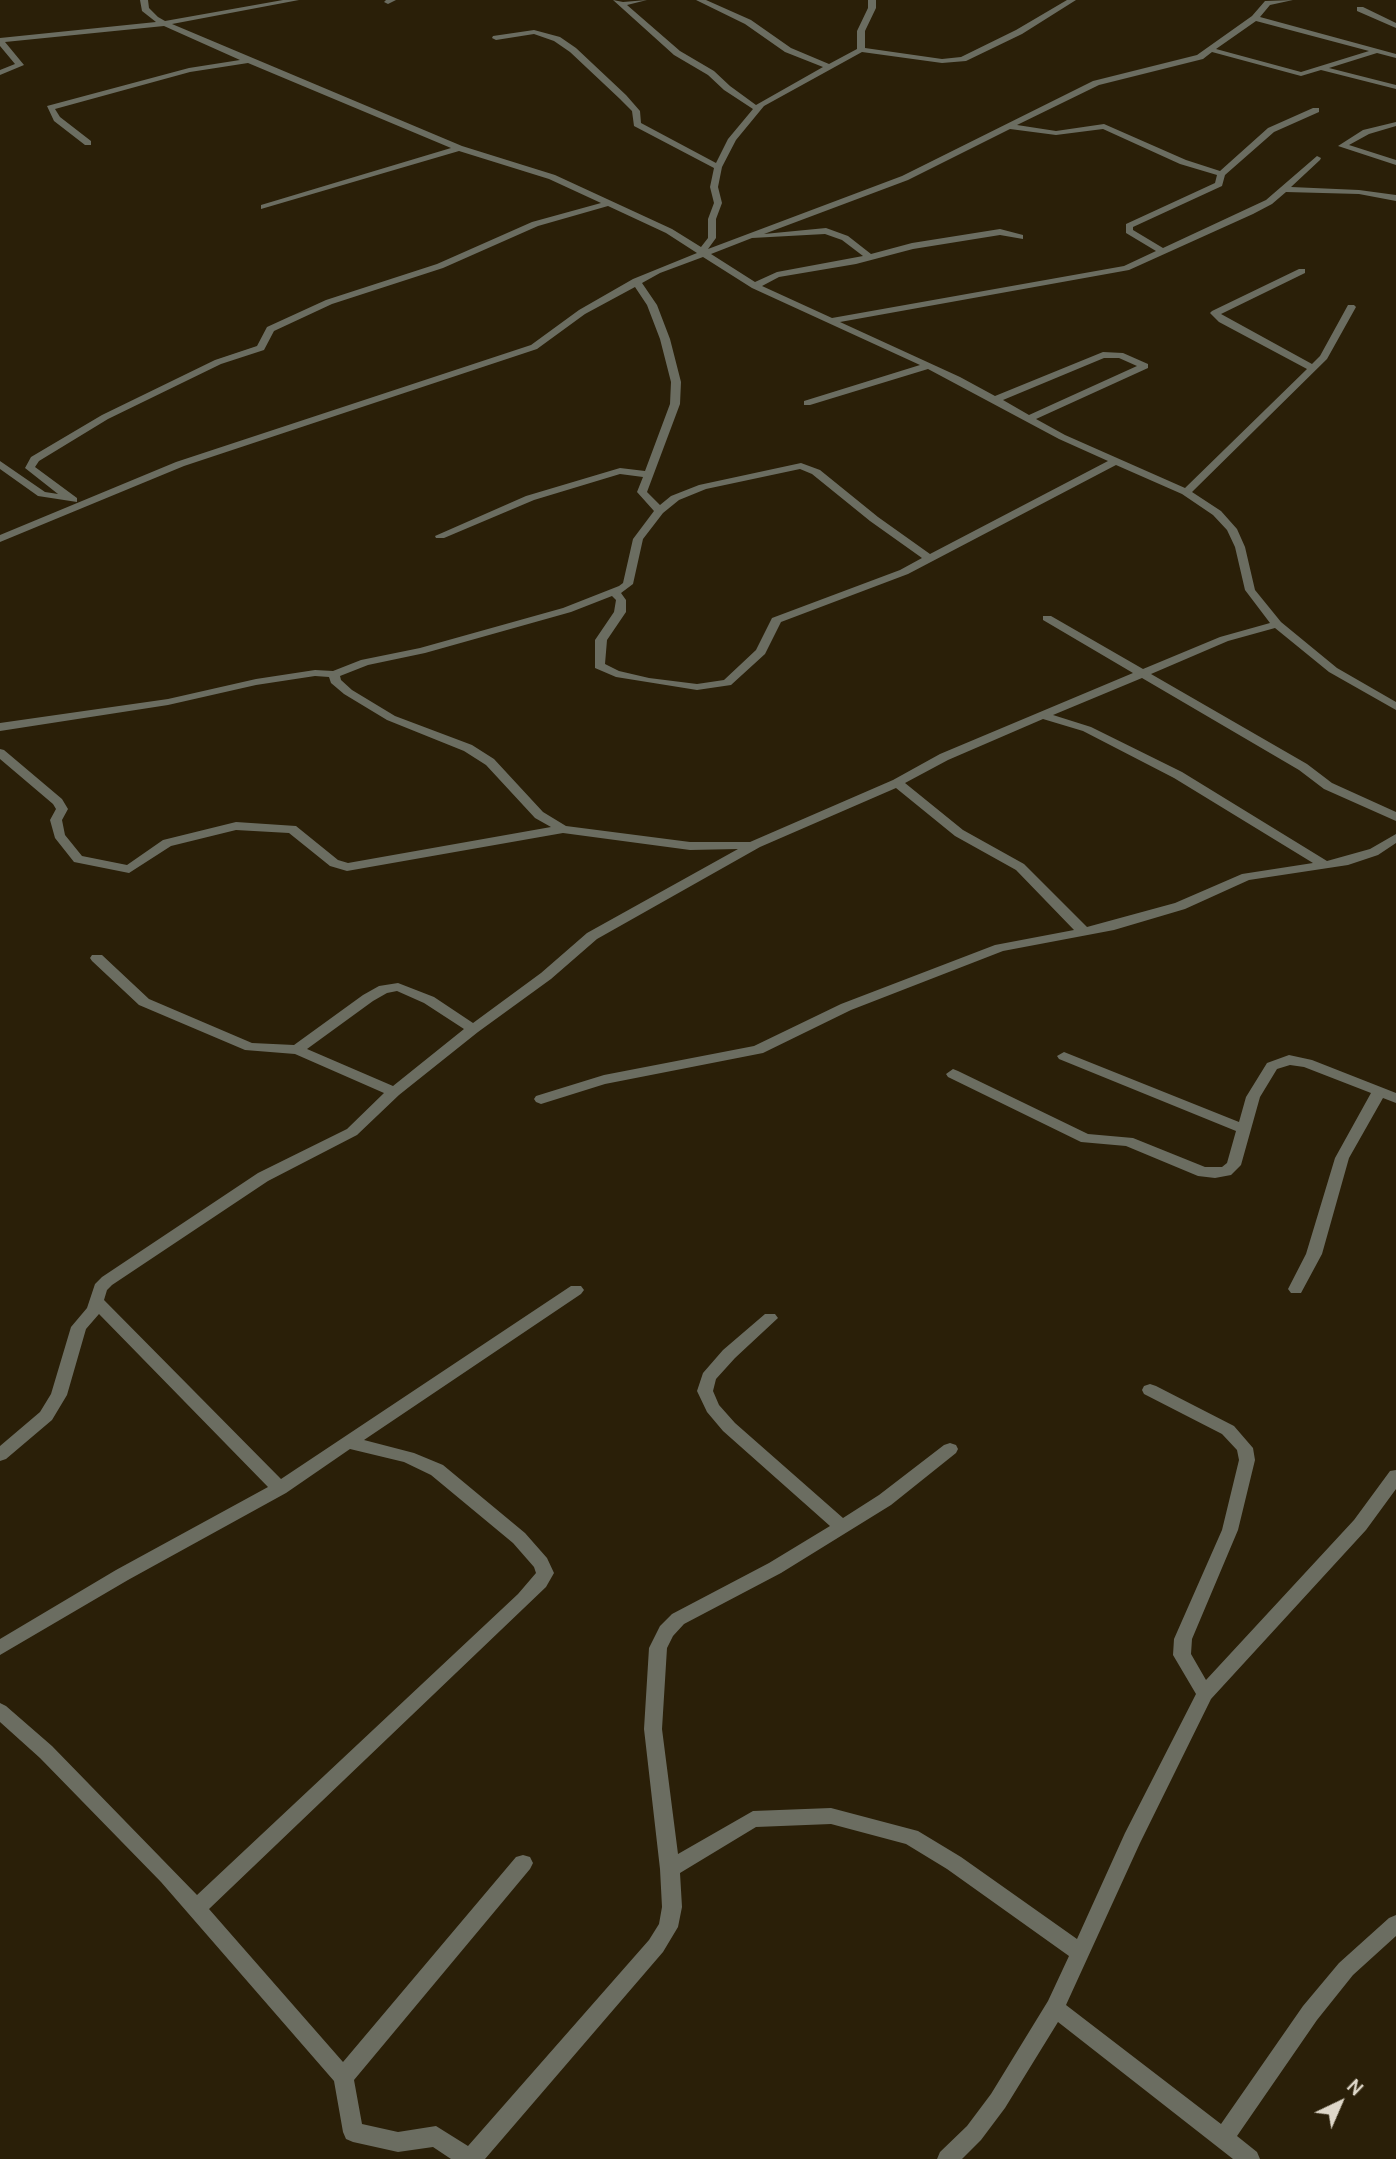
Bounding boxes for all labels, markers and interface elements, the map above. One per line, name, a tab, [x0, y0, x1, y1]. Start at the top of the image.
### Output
north arrow	[1305, 2068, 1375, 2138]
text: N	[1342, 2075, 1368, 2100]

